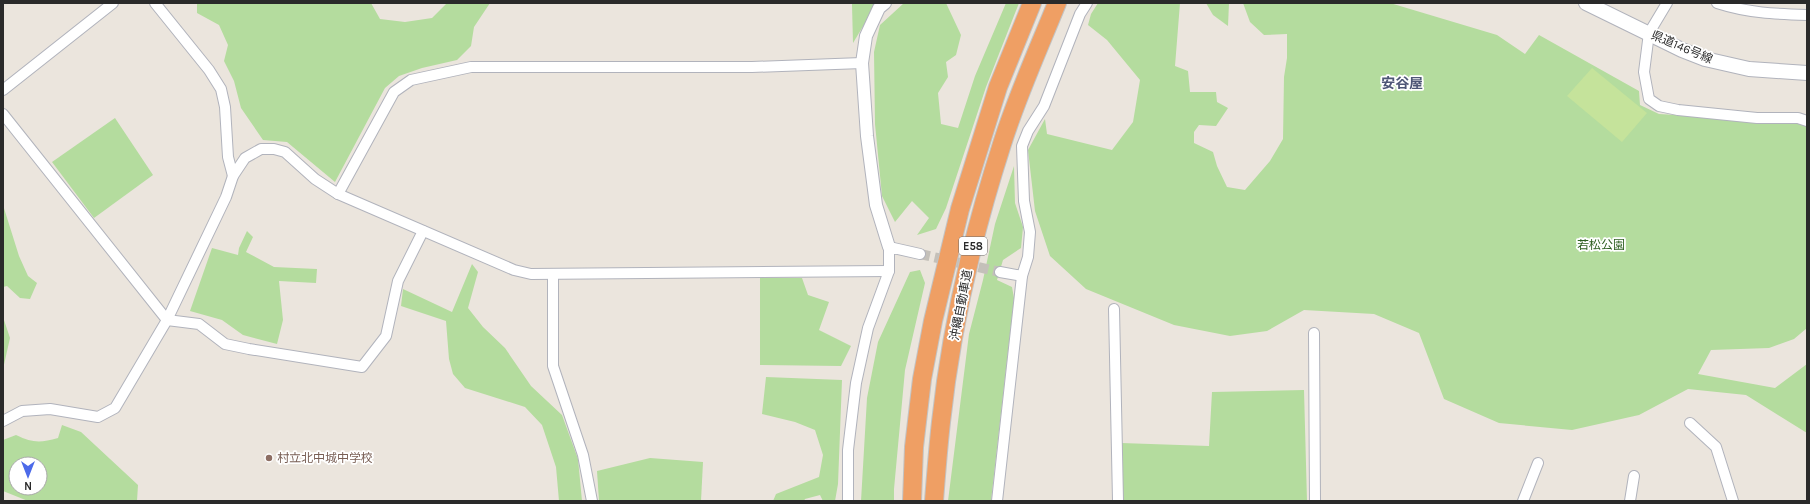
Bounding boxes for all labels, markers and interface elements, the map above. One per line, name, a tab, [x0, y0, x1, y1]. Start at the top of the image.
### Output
street label: 県道146号線	[1649, 28, 1715, 66]
district label: 安谷屋	[1381, 75, 1423, 92]
road number: E58	[959, 237, 987, 255]
park label: 若松公園	[1577, 238, 1625, 252]
street label: 沖縄自動車道	[947, 268, 975, 342]
place label: 村立北中城中学校	[277, 451, 373, 465]
marker: 村立北中城中学校	[264, 453, 274, 463]
north arrow	[8, 456, 48, 496]
text: N	[24, 479, 32, 492]

